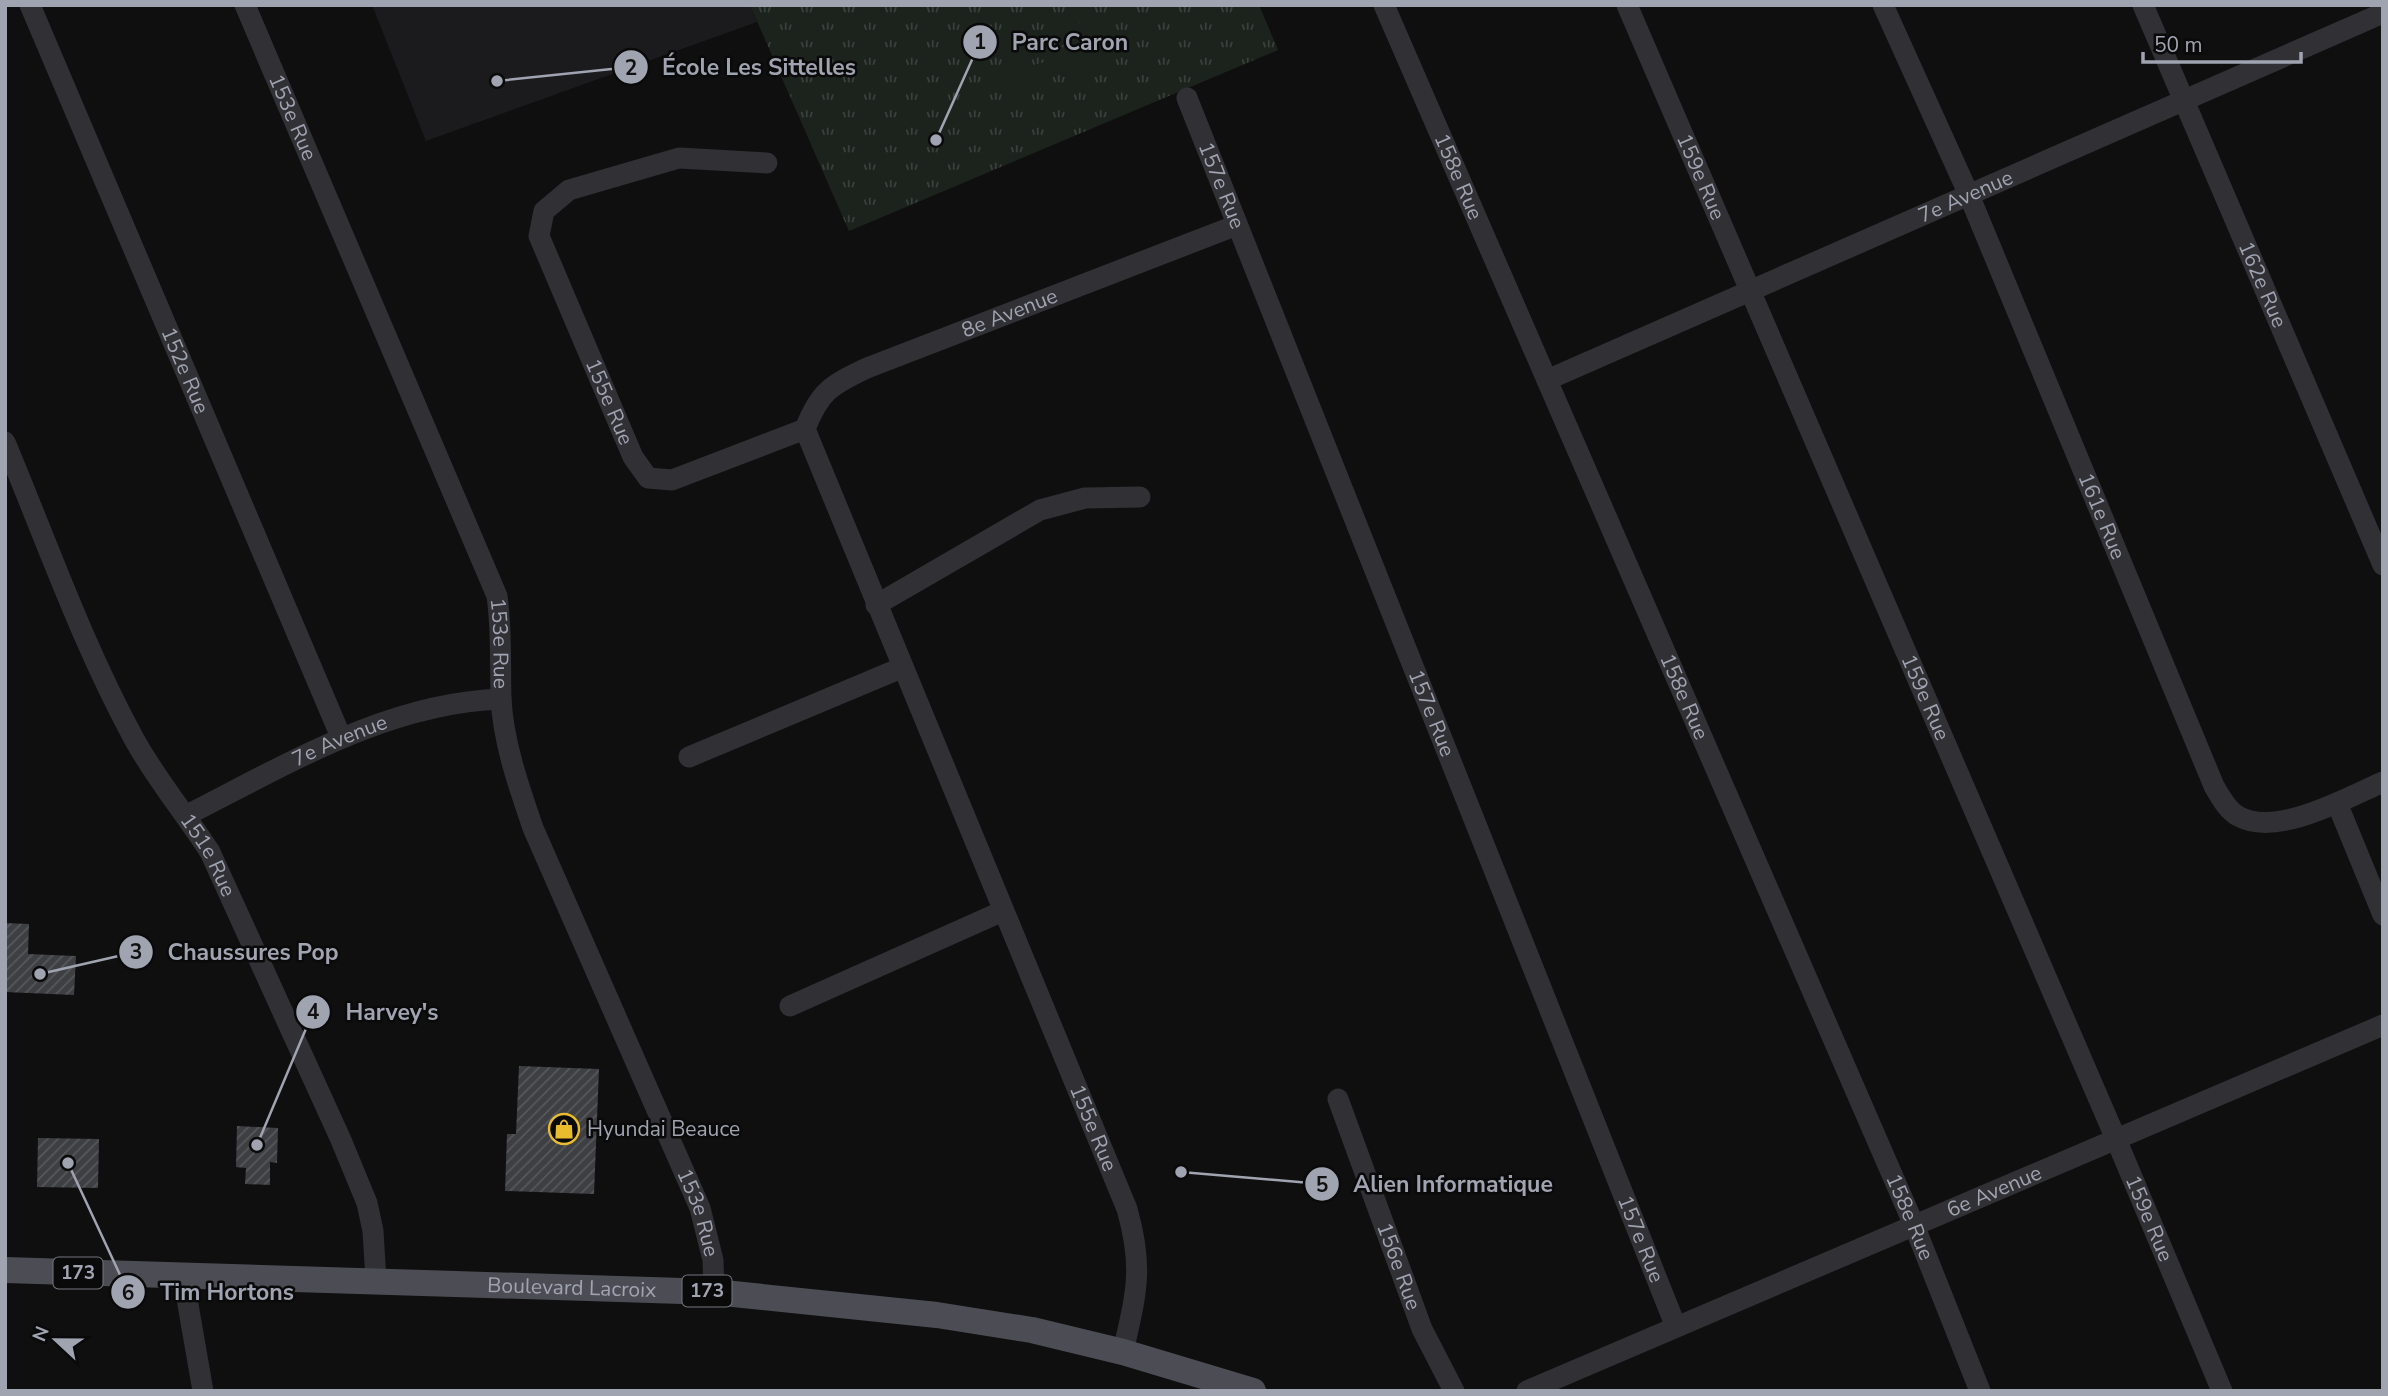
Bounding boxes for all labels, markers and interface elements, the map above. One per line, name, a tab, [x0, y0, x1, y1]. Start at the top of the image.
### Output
callout: Parc Caron	[963, 20, 1142, 64]
scale bar	[2143, 21, 2300, 65]
text: Parc Caron	[1012, 27, 1128, 58]
text: 1	[974, 28, 986, 56]
text: 50 m	[2154, 31, 2203, 59]
callout: École Les Sittelles	[613, 45, 870, 89]
text: École Les Sittelles	[662, 52, 856, 83]
text: 2	[625, 54, 637, 82]
street label: 153e Rue	[262, 70, 324, 165]
street label: 158e Rue	[1427, 129, 1490, 224]
street label: 159e Rue	[1670, 129, 1732, 224]
street label: 157e Rue	[1192, 138, 1252, 233]
street label: 7e Avenue	[1914, 163, 2017, 229]
street label: 162e Rue	[2232, 237, 2294, 332]
street label: 8e Avenue	[957, 282, 1061, 344]
street label: 152e Rue	[154, 323, 216, 418]
street label: 155e Rue	[579, 354, 640, 449]
street label: 161e Rue	[2072, 468, 2132, 564]
street label: 153e Rue	[483, 596, 515, 689]
street label: 158e Rue	[1653, 649, 1715, 744]
street label: 159e Rue	[1895, 650, 1957, 745]
street label: 157e Rue	[1402, 665, 1462, 761]
street label: 7e Avenue	[287, 708, 391, 773]
street label: 151e Rue	[174, 808, 242, 901]
callout: Chaussures Pop	[118, 930, 352, 974]
text: Chaussures Pop	[168, 937, 338, 968]
text: 3	[130, 938, 142, 966]
callout: Harvey's	[296, 990, 452, 1034]
text: Harvey's	[345, 997, 439, 1028]
text: 4	[307, 998, 320, 1026]
street label: 155e Rue	[1063, 1080, 1124, 1175]
shop icon: Hyundai Beauce	[547, 1112, 581, 1146]
place label: Hyundai Beauce	[587, 1115, 740, 1143]
street label: 6e Avenue	[1942, 1159, 2046, 1224]
callout: Alien Informatique	[1305, 1162, 1567, 1206]
street label: 153e Rue	[670, 1164, 726, 1260]
text: Alien Informatique	[1353, 1169, 1553, 1200]
street label: 158e Rue	[1879, 1169, 1941, 1264]
text: 5	[1316, 1171, 1328, 1199]
street label: 159e Rue	[2119, 1171, 2180, 1266]
street label: 157e Rue	[1611, 1191, 1671, 1287]
street label: 156e Rue	[1370, 1218, 1428, 1314]
road number: 173	[54, 1258, 102, 1288]
callout: Tim Hortons	[111, 1270, 308, 1314]
street label: Boulevard Lacroix	[487, 1271, 657, 1304]
road number: 173	[682, 1275, 732, 1306]
text: Tim Hortons	[160, 1277, 294, 1308]
text: 6	[122, 1279, 134, 1307]
north arrow	[21, 1305, 91, 1375]
text: N	[26, 1323, 56, 1345]

